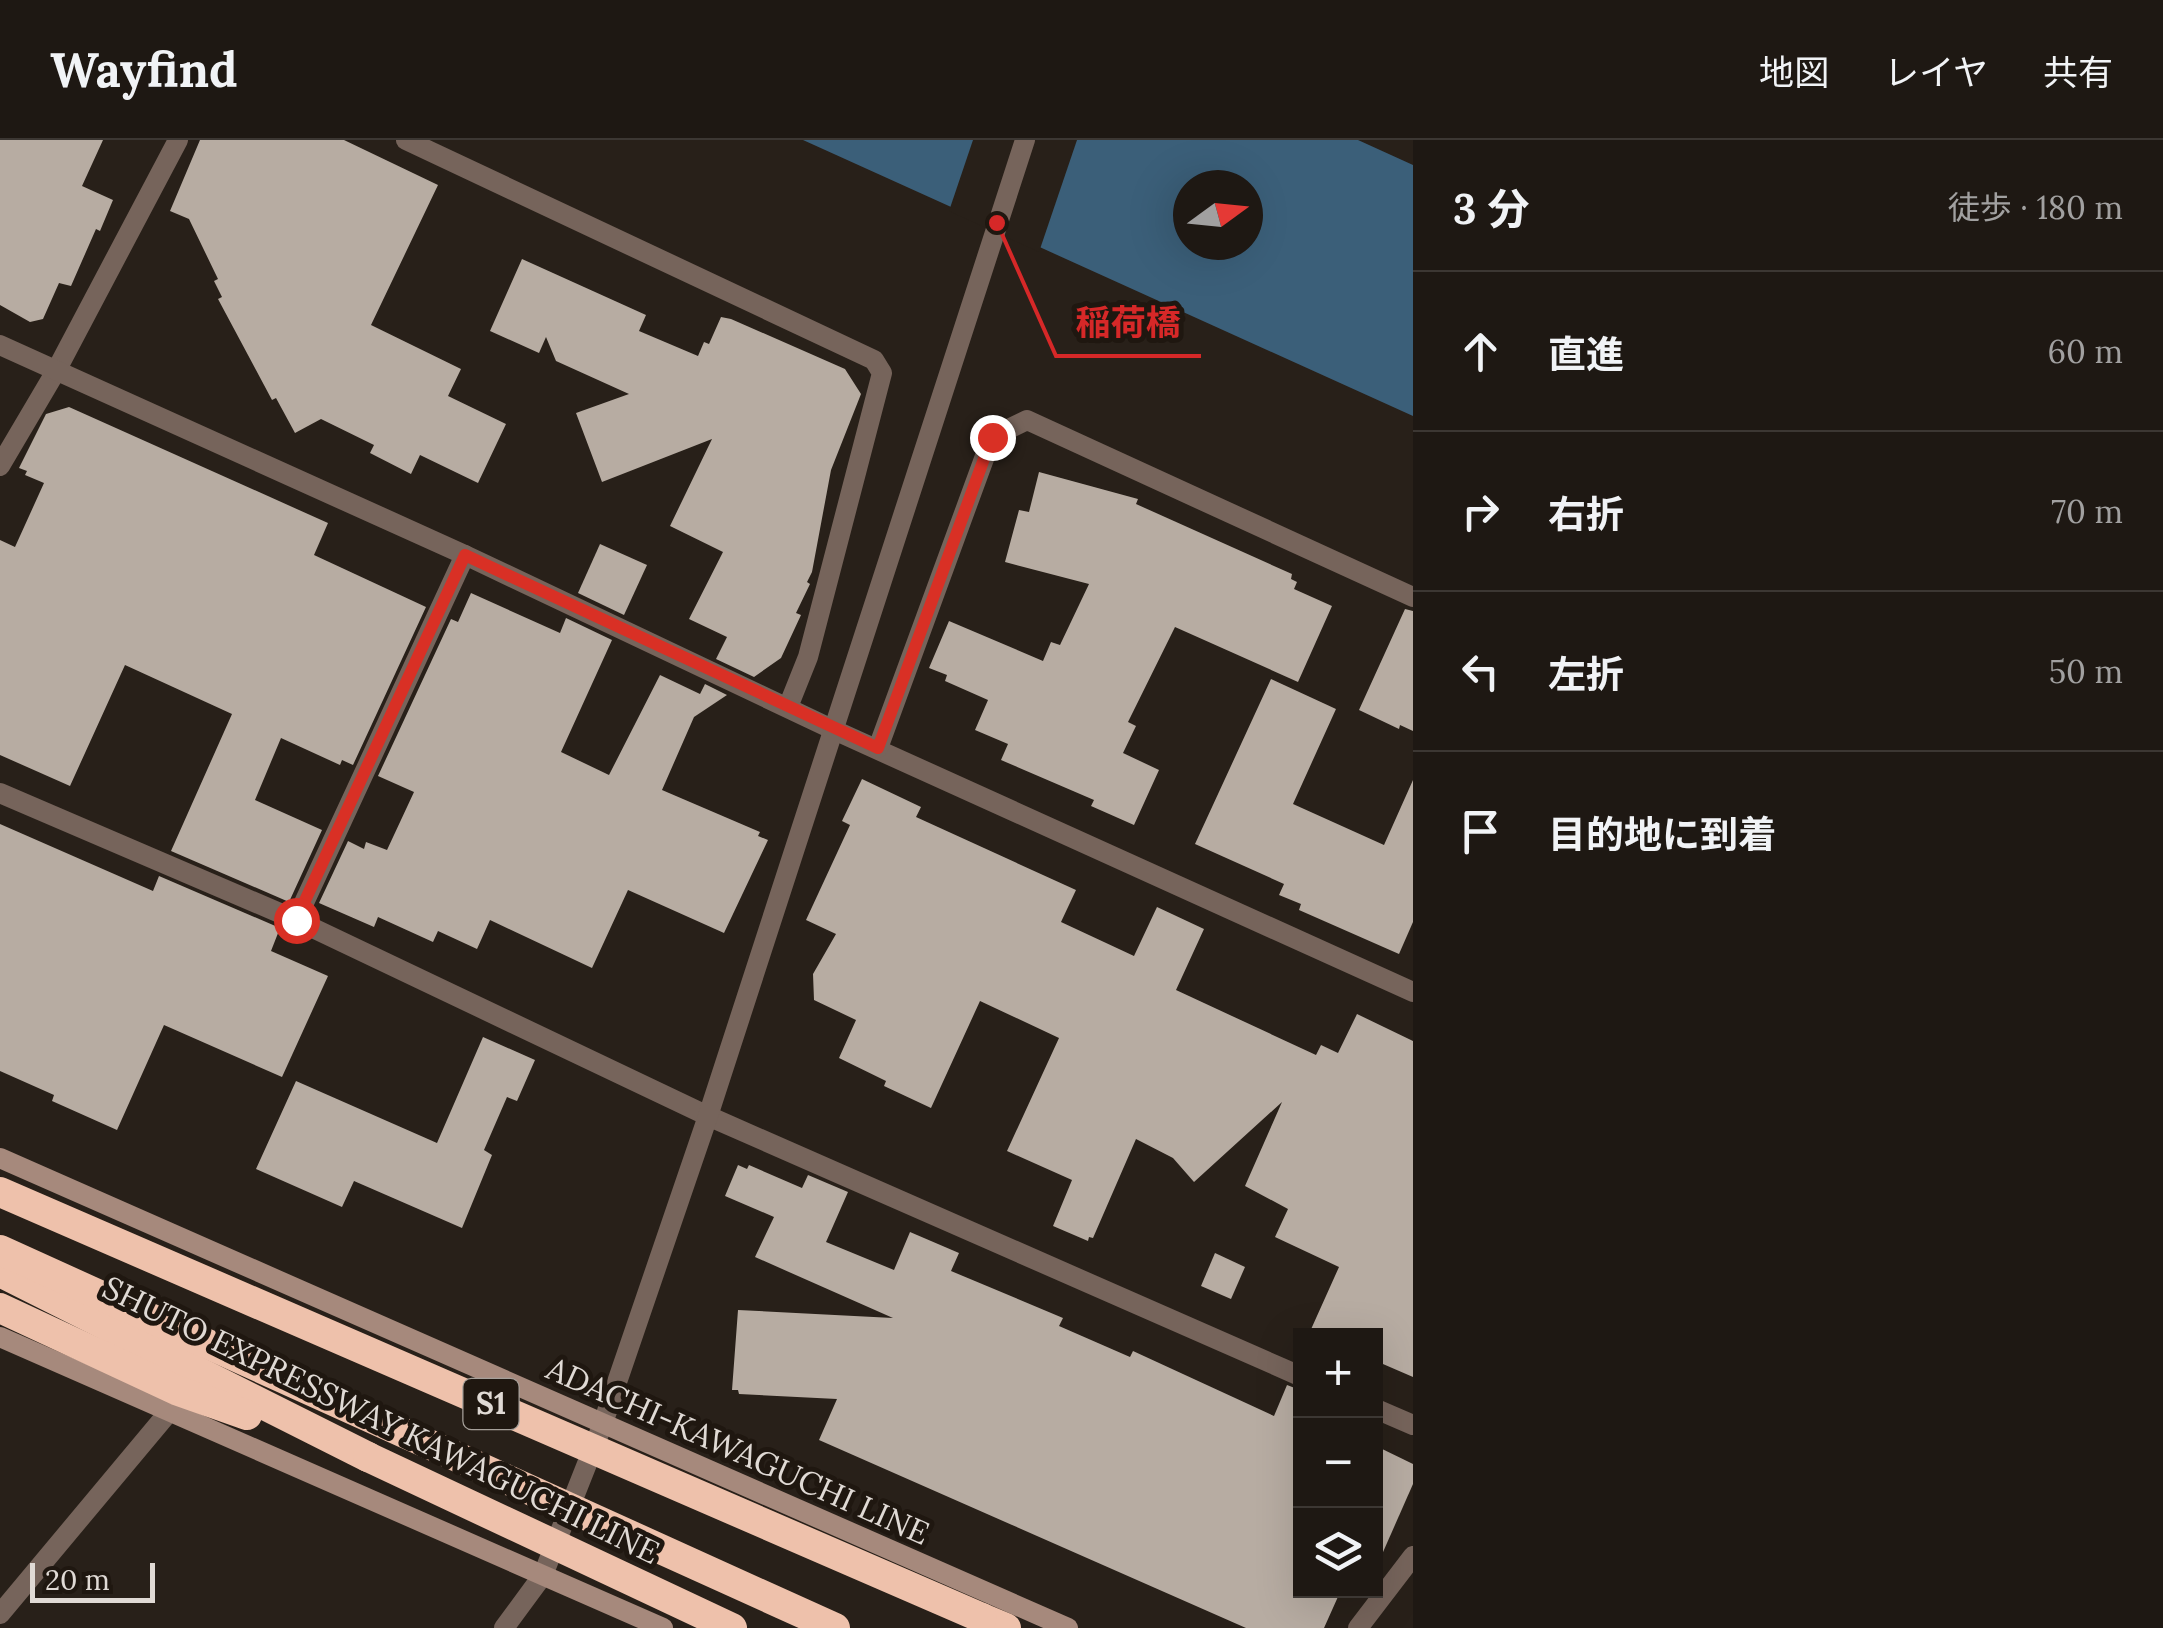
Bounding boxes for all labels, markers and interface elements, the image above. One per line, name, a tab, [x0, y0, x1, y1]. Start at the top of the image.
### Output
text: Wayfind	[50, 39, 238, 100]
text: 地図	[1759, 50, 1829, 95]
text: レイヤ	[1884, 50, 1988, 95]
text: 共有	[2043, 50, 2113, 95]
north arrow	[1173, 170, 1263, 260]
text: 3 分	[1453, 182, 1530, 236]
text: 徒歩 · 180 m	[1948, 187, 2123, 228]
callout: 稲荷橋	[1056, 291, 1201, 356]
text: 稲荷橋	[1075, 300, 1181, 345]
icon: ahead	[1453, 324, 1508, 379]
text: 直進	[1548, 330, 1624, 378]
text: 60 m	[2048, 331, 2123, 372]
route end	[970, 415, 1016, 461]
icon: right	[1453, 484, 1508, 539]
text: 右折	[1548, 490, 1624, 538]
text: 70 m	[2051, 491, 2123, 532]
icon: left	[1453, 644, 1508, 699]
text: 左折	[1548, 650, 1624, 698]
text: 50 m	[2049, 651, 2123, 692]
icon: arrive	[1453, 804, 1508, 859]
text: 目的地に到着	[1548, 810, 1776, 858]
route start	[274, 898, 320, 944]
street label: SHUTO EXPRESSWAY KAWAGUCHI LINE	[96, 1266, 666, 1573]
map controls	[1293, 1328, 1383, 1598]
button: +	[1293, 1328, 1383, 1418]
street label: ADACHI-KAWAGUCHI LINE	[539, 1347, 936, 1554]
road number: S1	[464, 1379, 518, 1429]
button: −	[1293, 1418, 1383, 1508]
button: layers	[1293, 1508, 1383, 1598]
scale bar	[30, 1558, 155, 1602]
text: 20 m	[45, 1562, 110, 1598]

